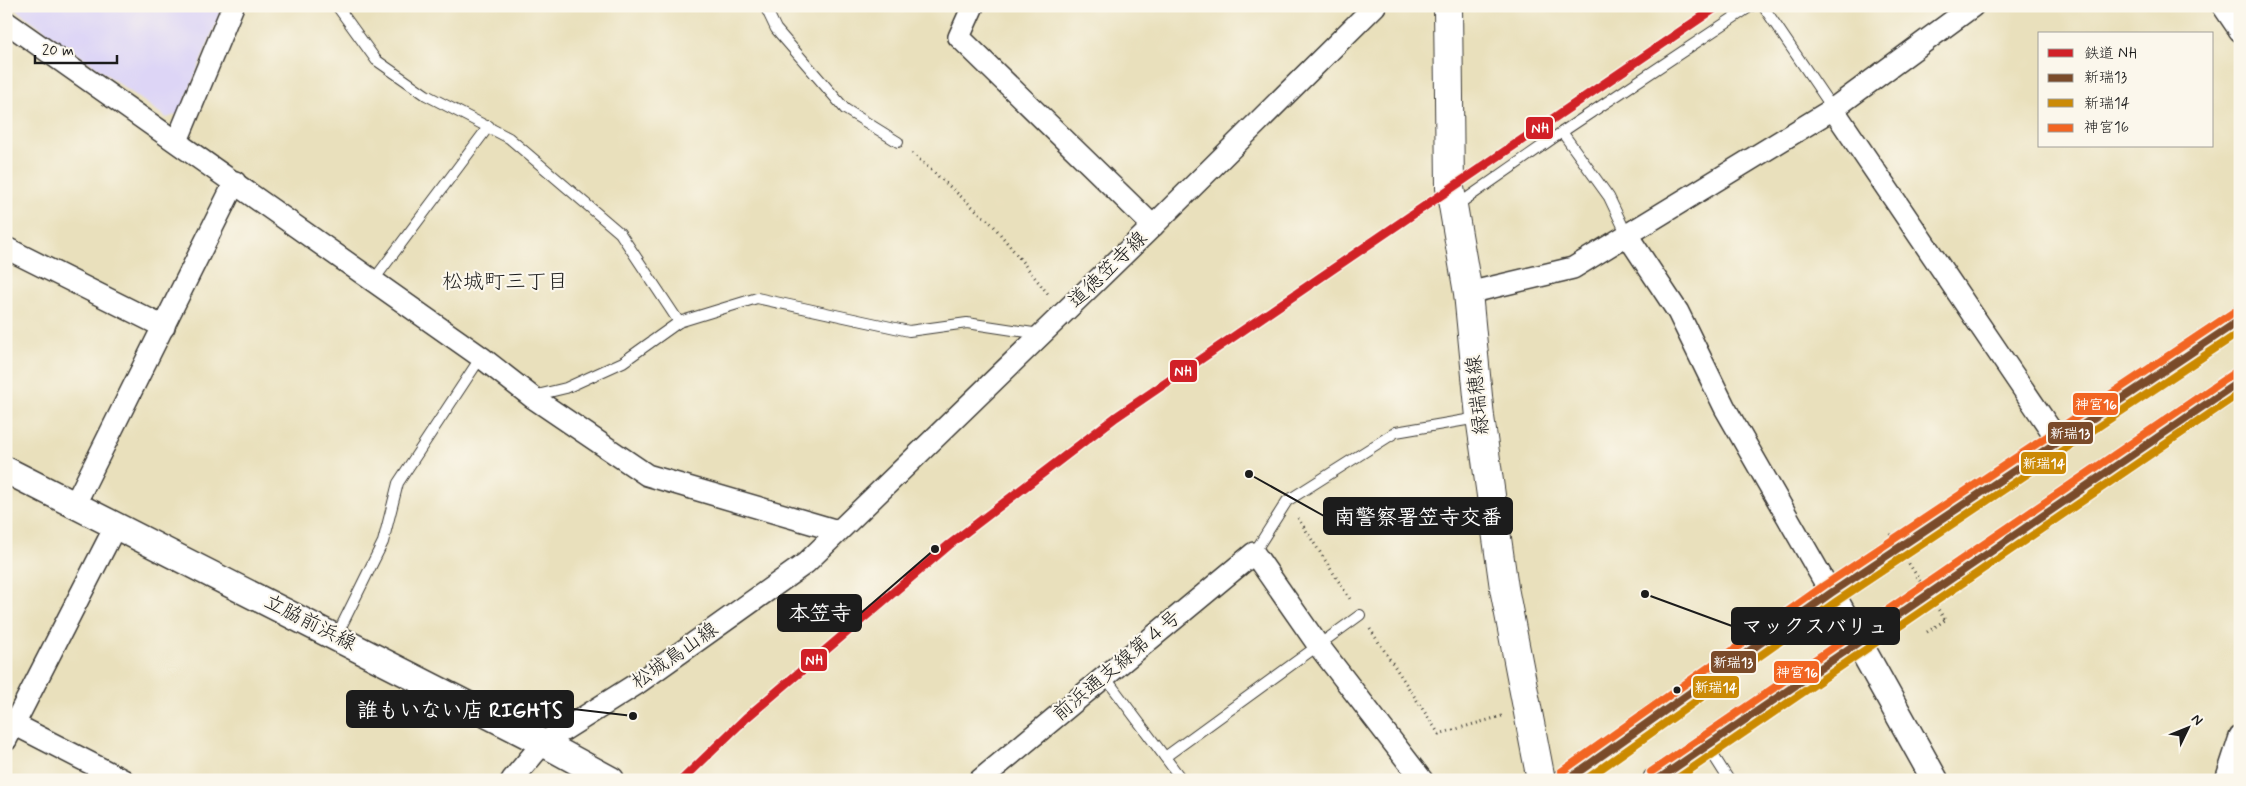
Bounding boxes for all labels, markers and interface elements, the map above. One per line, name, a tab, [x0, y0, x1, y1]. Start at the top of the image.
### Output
scale bar	[35, 32, 118, 64]
legend	[2038, 32, 2214, 148]
text: 20 m	[42, 41, 74, 61]
text: 鉄道 NH	[2084, 44, 2137, 64]
text: 新瑞13	[2084, 68, 2127, 88]
text: 新瑞14	[2084, 94, 2130, 114]
line badge: NH	[1525, 116, 1554, 140]
text: 神宮16	[2084, 118, 2129, 138]
text: NH	[1531, 120, 1549, 138]
street label: 道徳笠寺線	[1063, 226, 1153, 314]
district label: 松城町三丁目	[442, 268, 568, 296]
street label: 緑瑞穂線	[1460, 354, 1496, 436]
line badge: NH	[1169, 359, 1198, 383]
text: NH	[1174, 363, 1192, 381]
line badge: 神宮16	[2072, 392, 2119, 416]
text: 神宮16	[2075, 396, 2117, 414]
line badge: 新瑞13	[2047, 421, 2094, 445]
text: 新瑞13	[2050, 425, 2090, 443]
line badge: 新瑞14	[2020, 451, 2067, 475]
text: 新瑞14	[2023, 455, 2066, 473]
callout: 南警察署笠寺交番	[1324, 498, 1512, 534]
text: 南警察署笠寺交番	[1334, 504, 1502, 532]
street label: 立脇前浜線	[259, 588, 361, 658]
callout: 本笠寺	[778, 595, 861, 631]
text: 本笠寺	[789, 600, 852, 628]
street label: 前浜通支線第４号	[1047, 604, 1187, 728]
callout: マックスバリュ	[1732, 608, 1899, 644]
text: マックスバリュ	[1742, 613, 1889, 641]
street label: 松城鳥山線	[626, 616, 724, 696]
line badge: NH	[800, 648, 828, 672]
line badge: 新瑞13	[1710, 650, 1757, 674]
text: NH	[805, 652, 823, 670]
text: 新瑞13	[1713, 654, 1753, 672]
line badge: 神宮16	[1773, 660, 1820, 684]
text: 神宮16	[1776, 664, 1818, 682]
line badge: 新瑞14	[1692, 675, 1740, 699]
text: 新瑞14	[1695, 679, 1738, 697]
unlabelled marker	[1672, 685, 1682, 695]
callout: 誰もいない店 RIGHTS	[347, 691, 573, 727]
text: 誰もいない店 RIGHTS	[357, 697, 563, 725]
north arrow	[2164, 704, 2214, 754]
text: N	[2187, 710, 2207, 729]

